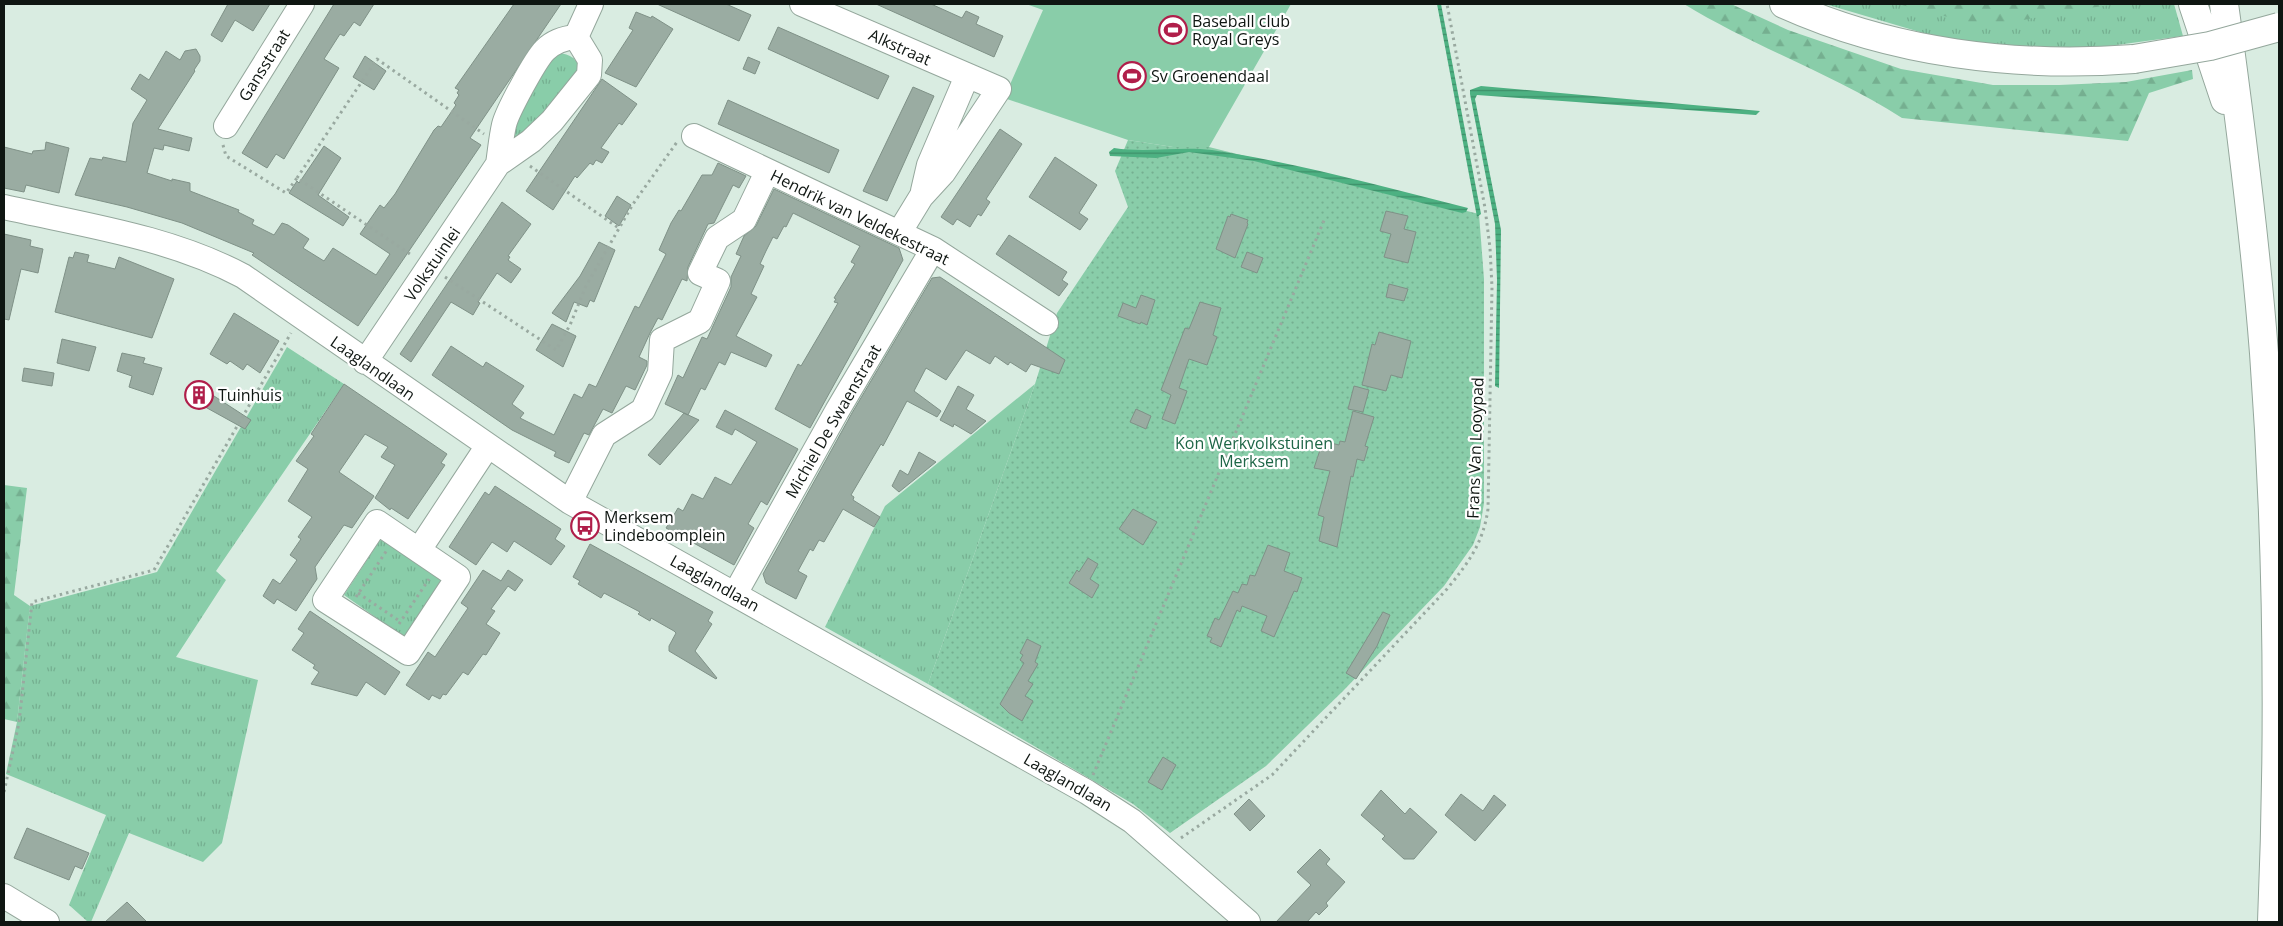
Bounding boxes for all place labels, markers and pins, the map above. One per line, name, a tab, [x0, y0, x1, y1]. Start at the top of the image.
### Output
place label: Baseball club Royal Greys	[1192, 10, 1290, 50]
sports icon: Baseball club Royal Greys	[1158, 15, 1188, 45]
sports icon: Sv Groenendaal	[1117, 61, 1147, 91]
place label: Sv Groenendaal	[1151, 65, 1269, 87]
building icon: Tuinhuis	[184, 380, 214, 410]
place label: Tuinhuis	[218, 384, 282, 406]
place label: Merksem Lindeboomplein	[604, 506, 726, 546]
bus stop icon: Merksem Lindeboomplein	[570, 511, 600, 541]

